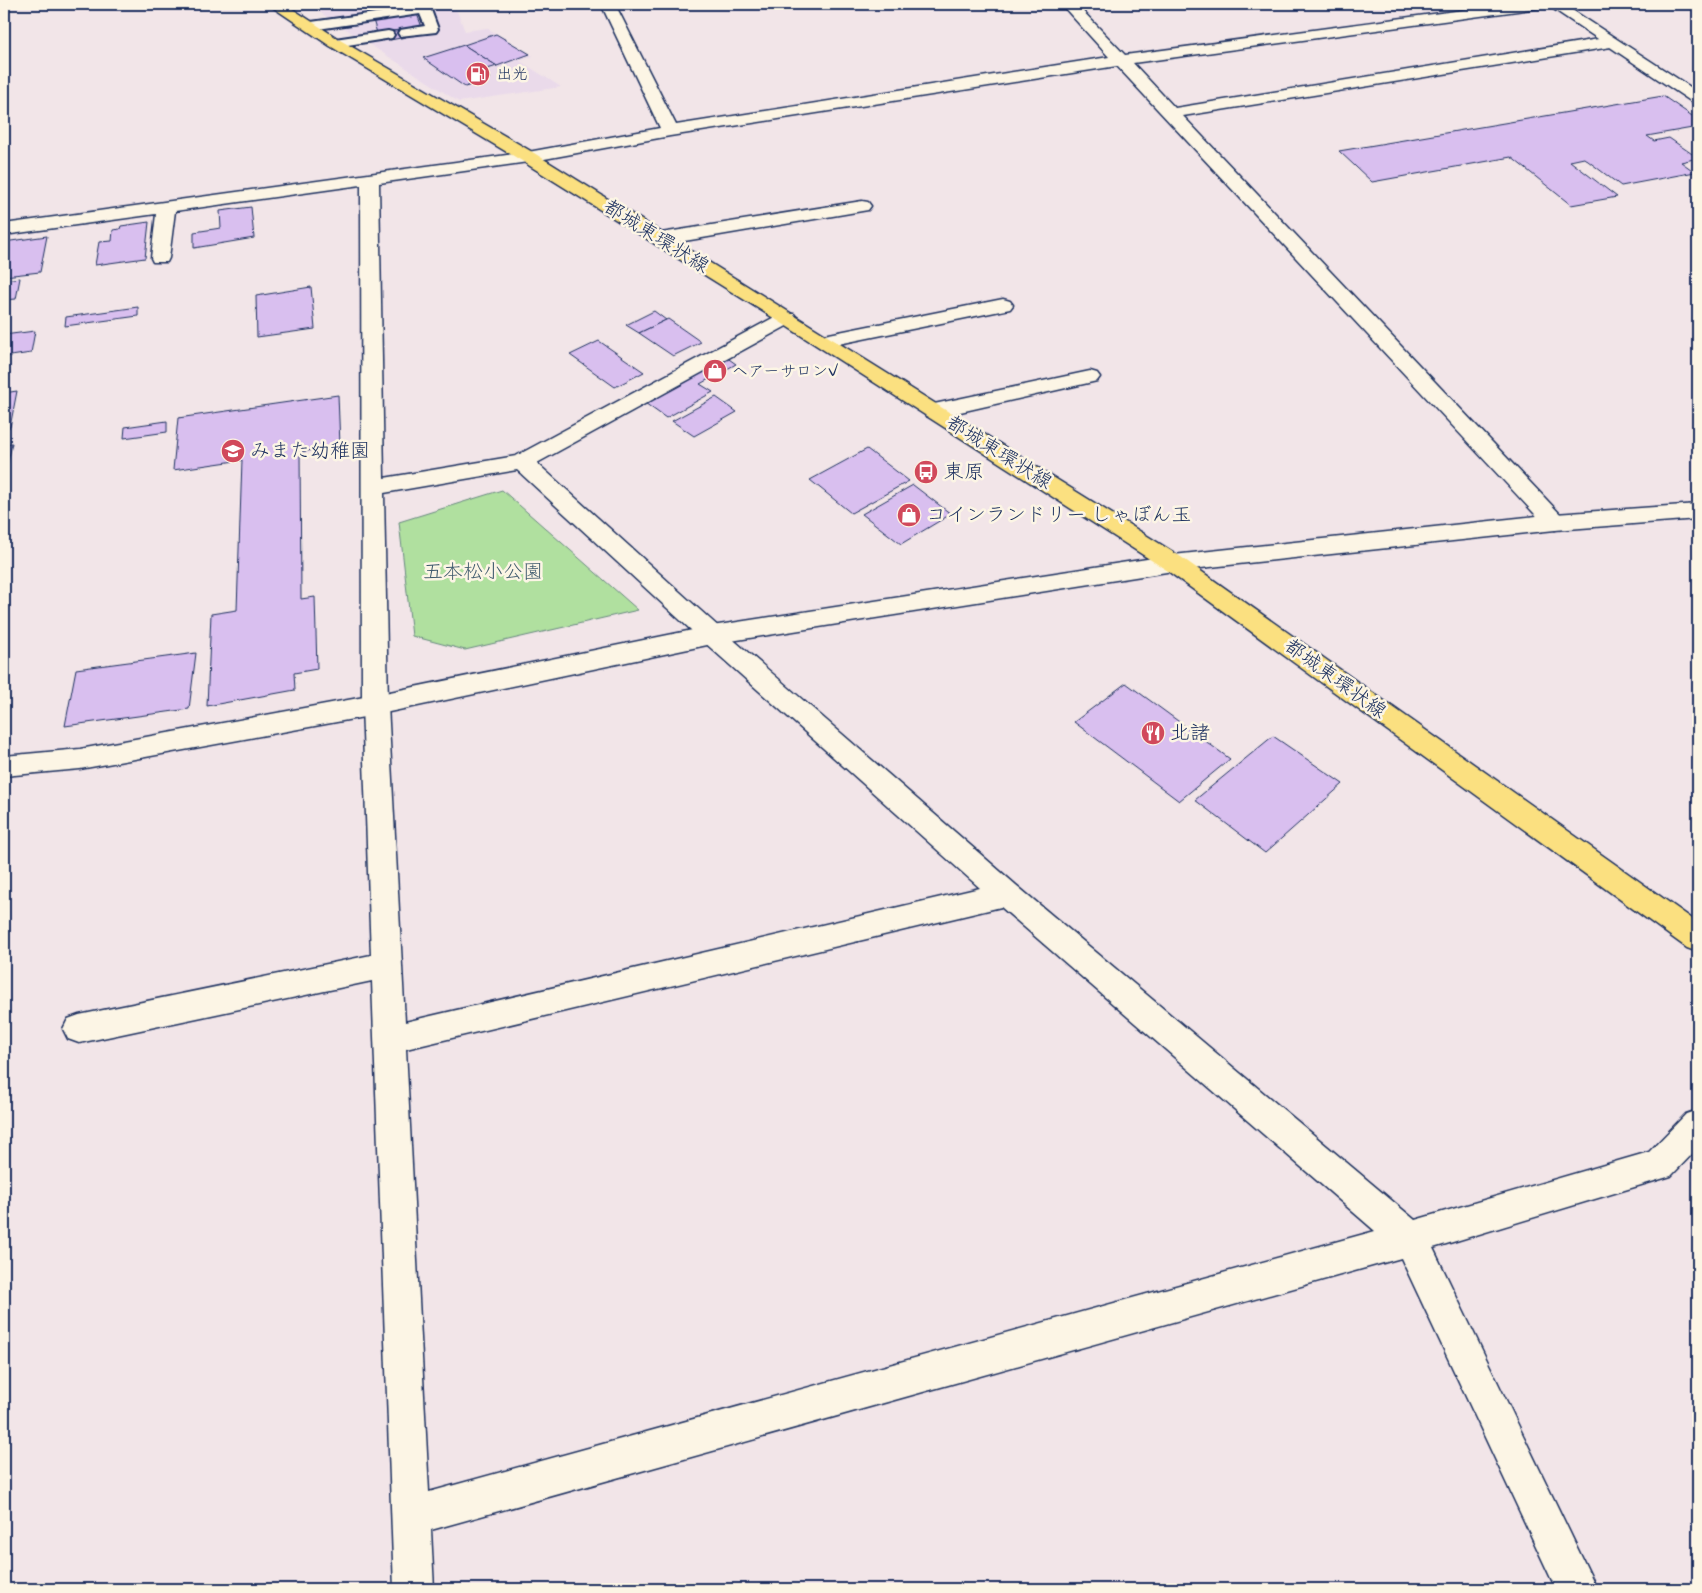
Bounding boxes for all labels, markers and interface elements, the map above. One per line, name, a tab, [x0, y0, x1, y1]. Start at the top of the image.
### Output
fuel station icon: 出光	[465, 61, 491, 87]
place label: 出光	[496, 64, 528, 85]
street label: 都城東環状線	[598, 194, 714, 280]
shop icon: ヘアーサロンV	[702, 358, 728, 384]
place label: ヘアーサロンV	[732, 361, 838, 382]
street label: 都城東環状線	[941, 410, 1057, 496]
school or university icon: みまた幼稚園	[220, 438, 246, 464]
place label: みまた幼稚園	[250, 438, 370, 465]
bus stop icon: 東原	[913, 459, 939, 485]
place label: 東原	[944, 459, 984, 486]
shop icon: コインランドリー しゃぼん玉	[896, 502, 922, 528]
place label: コインランドリー しゃぼん玉	[926, 502, 1191, 529]
park label: 五本松小公園	[423, 559, 543, 586]
street label: 都城東環状線	[1279, 633, 1391, 725]
restaurant icon: 北諸	[1140, 720, 1166, 746]
place label: 北諸	[1170, 720, 1210, 747]

